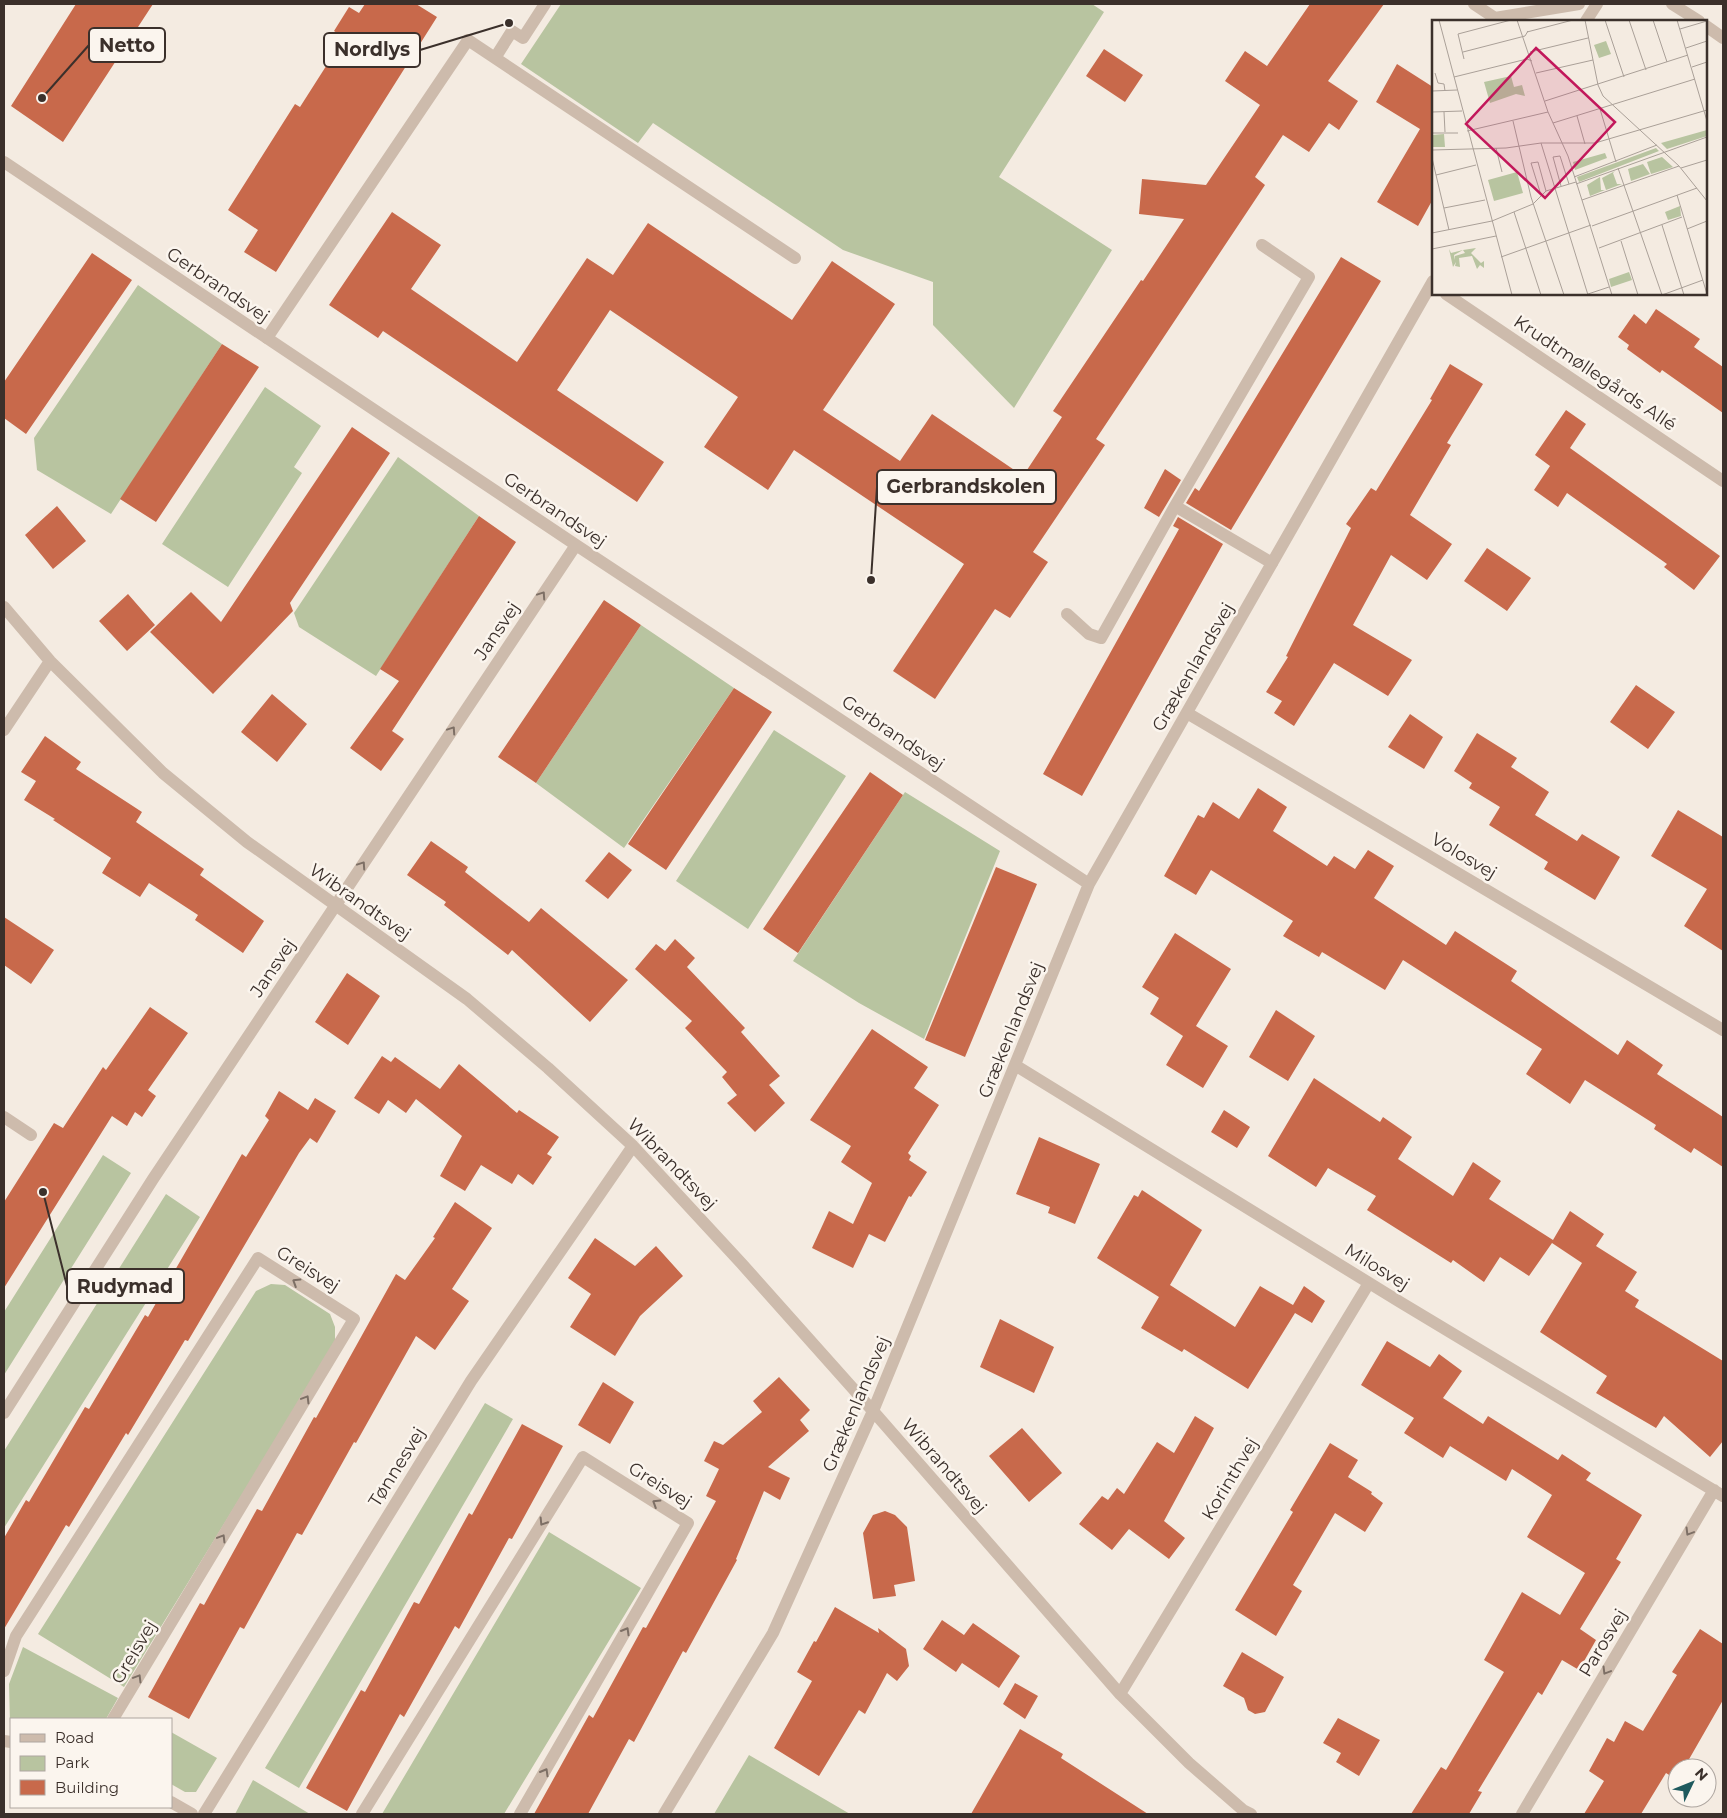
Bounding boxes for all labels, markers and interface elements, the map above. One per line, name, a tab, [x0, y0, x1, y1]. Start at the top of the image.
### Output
inset map	[1432, 20, 1707, 295]
callout: Netto	[89, 28, 165, 62]
callout: Nordlys	[324, 33, 420, 67]
text: Netto	[99, 34, 155, 57]
text: Nordlys	[334, 38, 410, 61]
street label: Gerbrandsvej	[162, 243, 274, 327]
street label: Krudtmøllegårds Allé	[1510, 310, 1681, 436]
street label: Gerbrandsvej	[499, 468, 611, 552]
callout: Gerbrandskolen	[877, 470, 1056, 504]
text: Gerbrandskolen	[887, 475, 1045, 498]
one-way arrow	[536, 591, 546, 600]
street label: Jansvej	[469, 598, 524, 665]
street label: Grækenlandsvej	[1147, 599, 1239, 735]
street label: Gerbrandsvej	[837, 691, 949, 775]
one-way arrow	[446, 726, 455, 736]
street label: Volosvej	[1427, 828, 1501, 884]
street label: Wibrandtsvej	[305, 859, 415, 945]
one-way arrow	[356, 861, 365, 871]
street label: Jansvej	[245, 935, 300, 1002]
street label: Grækenlandsvej	[974, 959, 1048, 1101]
street label: Wibrandtsvej	[623, 1114, 721, 1214]
street label: Milosvej	[1341, 1239, 1413, 1295]
street label: Greisvej	[272, 1241, 344, 1297]
callout: Rudymad	[67, 1269, 184, 1303]
text: Rudymad	[77, 1275, 173, 1298]
one-way arrow	[292, 1279, 301, 1289]
street label: Grækenlandsvej	[818, 1333, 894, 1475]
one-way arrow	[300, 1396, 310, 1405]
street label: Wibrandtsvej	[897, 1414, 991, 1518]
street label: Tønnesvej	[364, 1423, 430, 1511]
street label: Korinthvej	[1197, 1434, 1263, 1524]
street label: Greisvej	[624, 1457, 696, 1513]
one-way arrow	[652, 1500, 661, 1510]
one-way arrow	[539, 1517, 549, 1526]
one-way arrow	[1686, 1526, 1696, 1535]
one-way arrow	[216, 1535, 226, 1544]
street label: Parosvej	[1574, 1605, 1632, 1681]
street label: Greisvej	[106, 1616, 162, 1688]
one-way arrow	[619, 1628, 629, 1637]
one-way arrow	[1603, 1666, 1613, 1675]
one-way arrow	[132, 1674, 142, 1683]
legend	[10, 1718, 172, 1808]
text: Road	[55, 1728, 94, 1747]
text: Park	[55, 1753, 89, 1772]
north arrow	[1667, 1758, 1717, 1808]
text: N	[1691, 1764, 1712, 1784]
one-way arrow	[538, 1768, 548, 1777]
text: Building	[55, 1778, 119, 1797]

